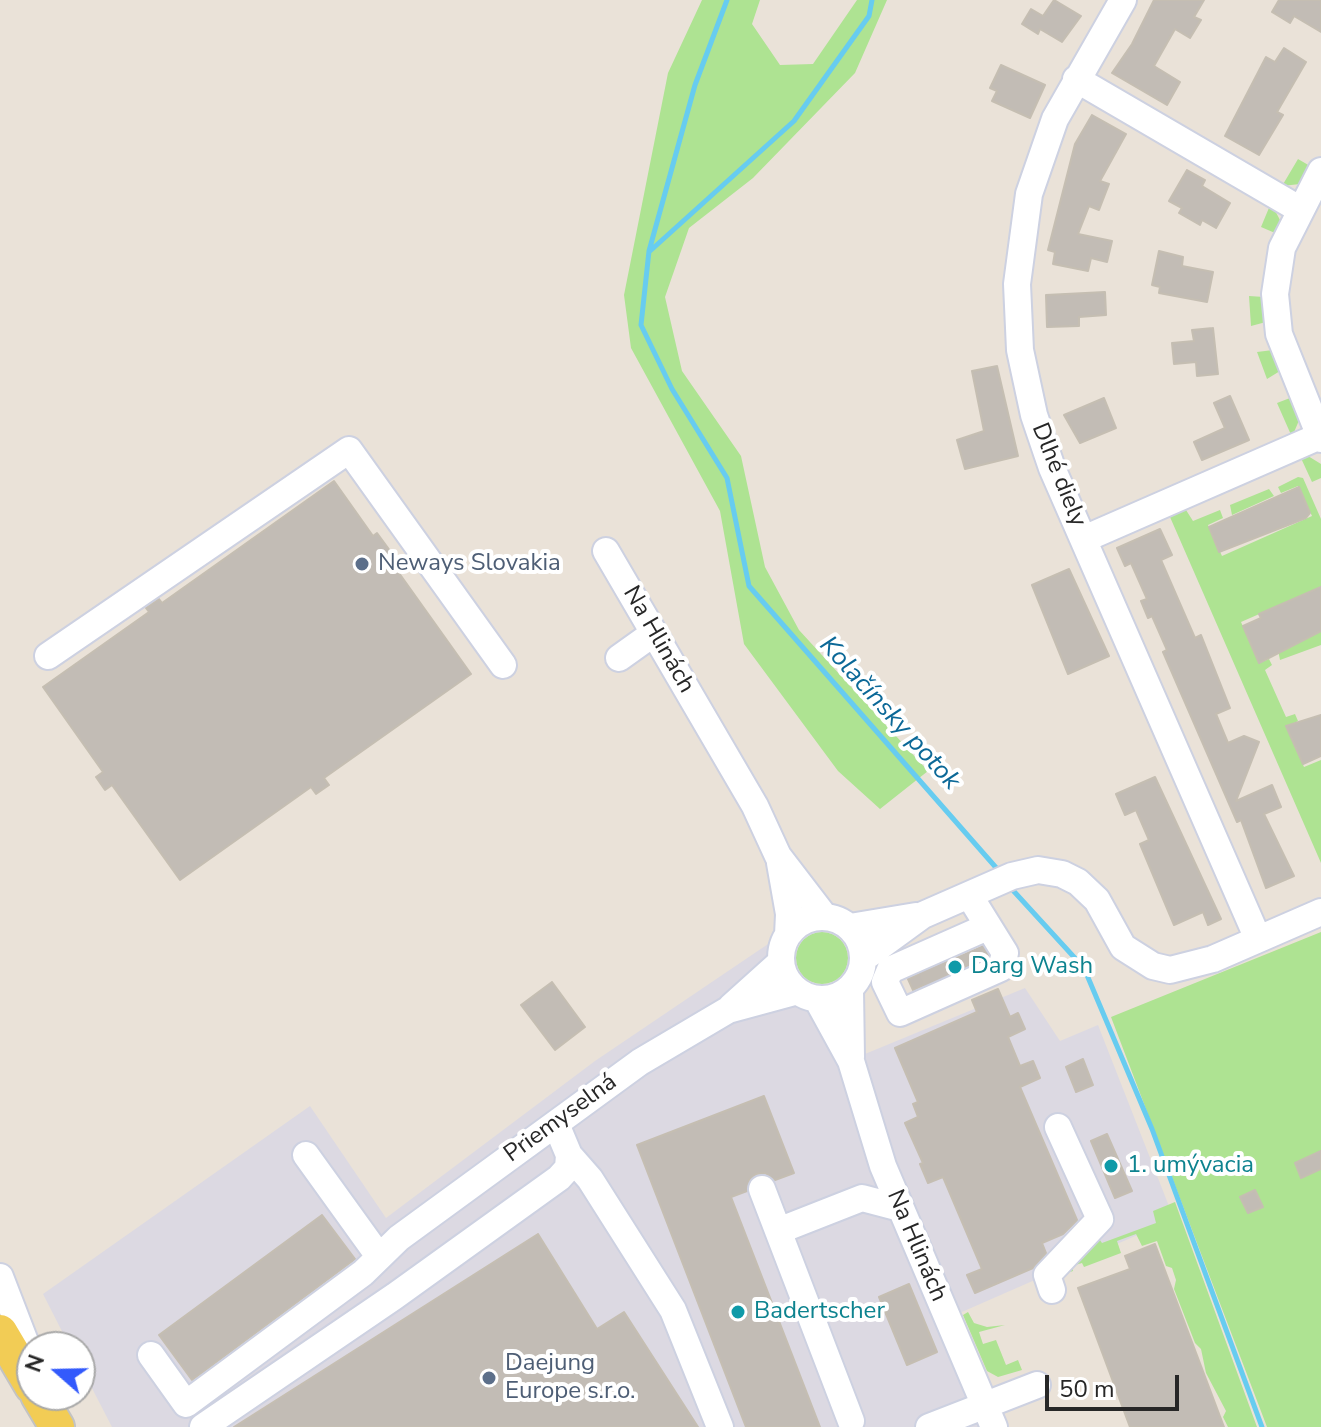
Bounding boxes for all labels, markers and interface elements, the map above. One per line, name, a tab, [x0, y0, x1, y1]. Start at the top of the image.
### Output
street label: Dlhé diely	[1024, 419, 1092, 531]
place label: Neways Slovakia	[378, 550, 561, 578]
marker: Neways Slovakia	[353, 555, 371, 573]
street label: Na Hlinách	[616, 581, 700, 699]
water label: Kolačínsky potok	[812, 631, 966, 797]
place label: Darg Wash	[971, 953, 1093, 981]
marker: Darg Wash	[946, 958, 964, 976]
street label: Priemyselná	[499, 1069, 623, 1169]
place label: 1. umývacia	[1127, 1152, 1254, 1180]
marker: 1. umývacia	[1102, 1157, 1120, 1175]
street label: Na Hlinách	[880, 1186, 952, 1306]
place label: Badertscher	[754, 1298, 885, 1326]
marker: Badertscher	[729, 1303, 747, 1321]
north arrow	[16, 1331, 96, 1411]
place label: Daejung Europe s.r.o.	[505, 1350, 635, 1406]
text: N	[18, 1351, 52, 1376]
scale bar	[1049, 1359, 1183, 1409]
marker: Daejung Europe s.r.o.	[480, 1369, 498, 1387]
text: 50 m	[1059, 1373, 1115, 1405]

